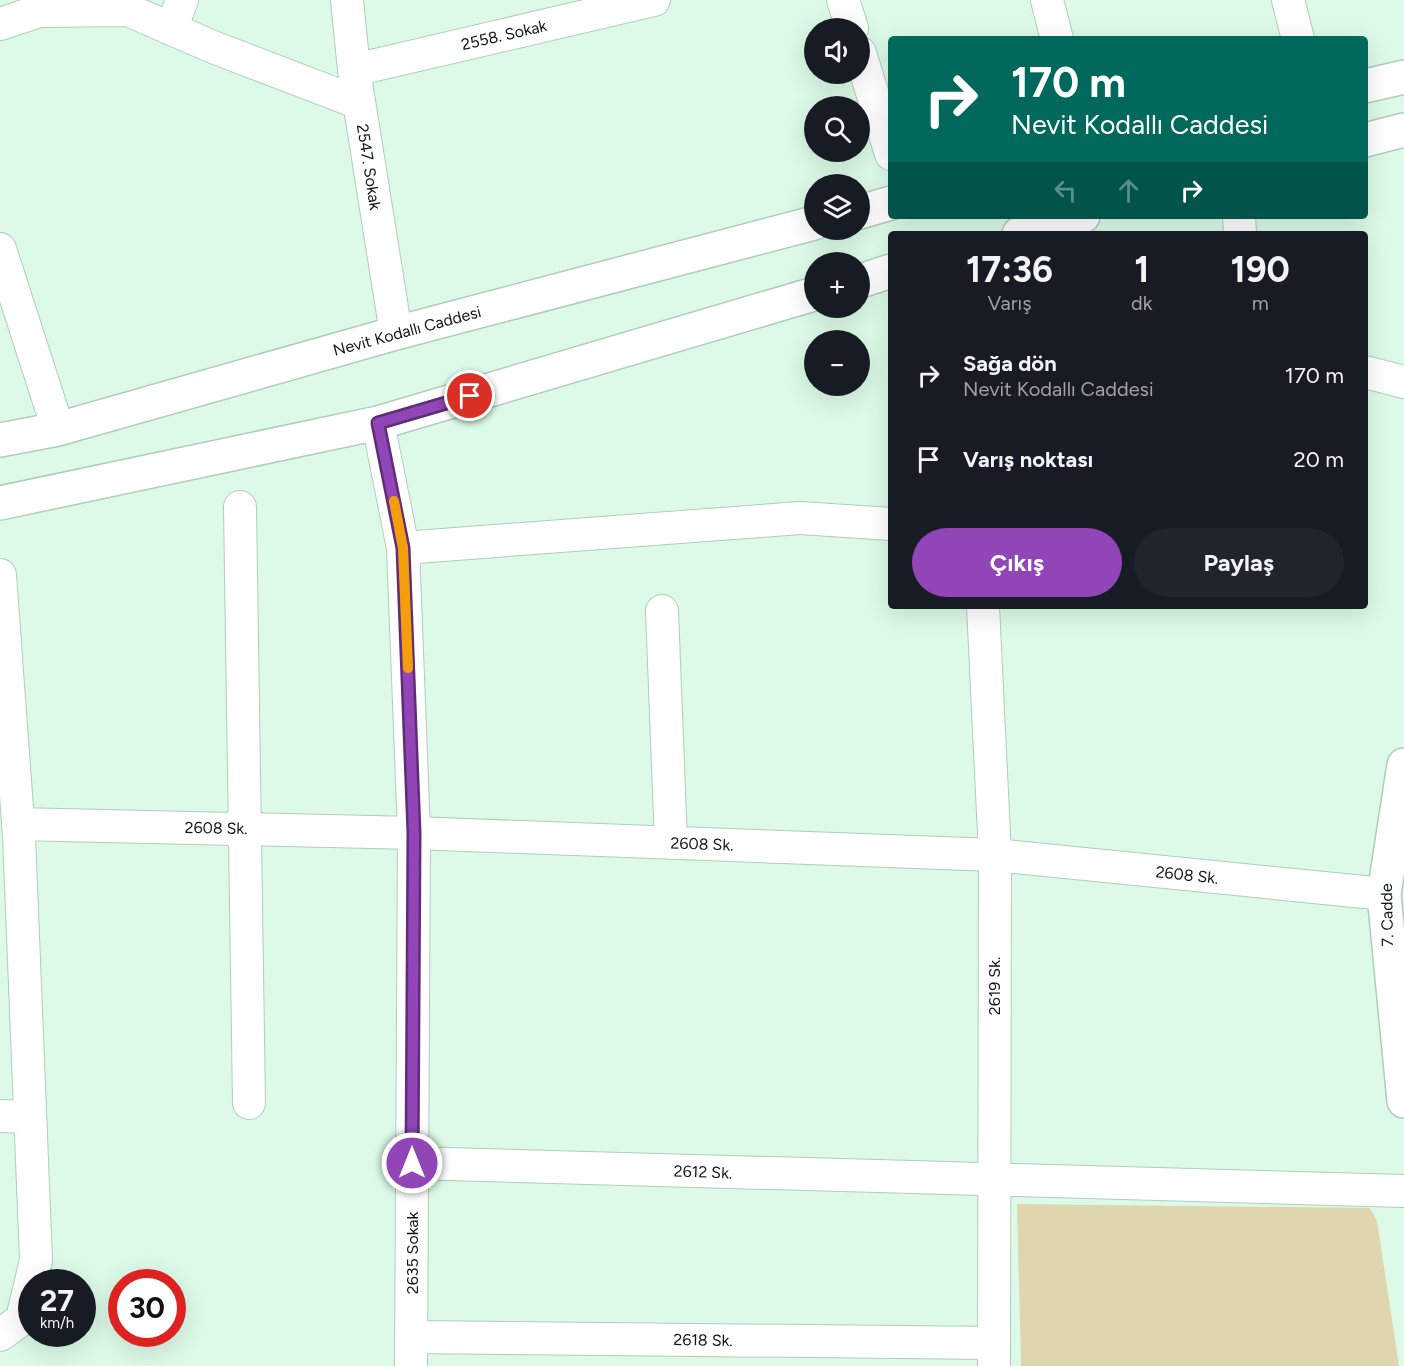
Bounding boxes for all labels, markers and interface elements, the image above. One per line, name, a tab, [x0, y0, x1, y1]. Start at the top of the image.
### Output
street label: 2558. Sokak	[459, 16, 549, 54]
map controls	[804, 18, 870, 396]
button: sound	[804, 18, 870, 84]
text: 170 m	[1011, 57, 1126, 108]
icon: right	[912, 60, 990, 138]
button: search	[804, 96, 870, 162]
text: Nevit Kodallı Caddesi	[1011, 108, 1268, 141]
street label: 2547. Sokak	[353, 123, 385, 211]
button: layers	[804, 174, 870, 240]
icon: left	[1049, 174, 1082, 207]
icon: ahead	[1112, 174, 1145, 207]
icon: right	[1175, 174, 1208, 207]
text: 17:36	[966, 248, 1053, 291]
text: 1	[1134, 248, 1149, 291]
text: 190	[1231, 248, 1290, 291]
button: +	[804, 252, 870, 318]
text: Varış	[987, 291, 1032, 315]
text: dk	[1131, 291, 1152, 315]
text: m	[1252, 291, 1269, 315]
street label: Nevit Kodallı Caddesi	[331, 302, 483, 360]
button: −	[804, 330, 870, 396]
text: Sağa dön	[963, 350, 1057, 377]
icon: right	[912, 359, 945, 392]
text: 170 m	[1285, 362, 1344, 389]
pin	[444, 370, 495, 421]
text: Nevit Kodallı Caddesi	[963, 377, 1154, 401]
icon: arrive	[453, 379, 486, 412]
icon: arrive	[912, 443, 945, 476]
text: Varış noktası	[963, 446, 1093, 473]
text: 20 m	[1293, 446, 1344, 473]
button: Çıkış	[912, 528, 1122, 597]
button: Paylaş	[1134, 528, 1344, 597]
street label: 2608 Sk.	[184, 818, 248, 838]
street label: 2608 Sk.	[670, 833, 734, 855]
street label: 2608 Sk.	[1155, 862, 1219, 888]
street label: 7. Cadde	[1377, 883, 1397, 947]
street label: 2619 Sk.	[985, 957, 1004, 1015]
position arrow	[380, 1131, 444, 1195]
street label: 2612 Sk.	[673, 1161, 733, 1183]
street label: 2635 Sokak	[403, 1212, 422, 1294]
speed limit sign: 30	[108, 1269, 186, 1347]
text: 27	[40, 1282, 74, 1319]
text: km/h	[40, 1314, 74, 1332]
street label: 2618 Sk.	[673, 1330, 733, 1350]

